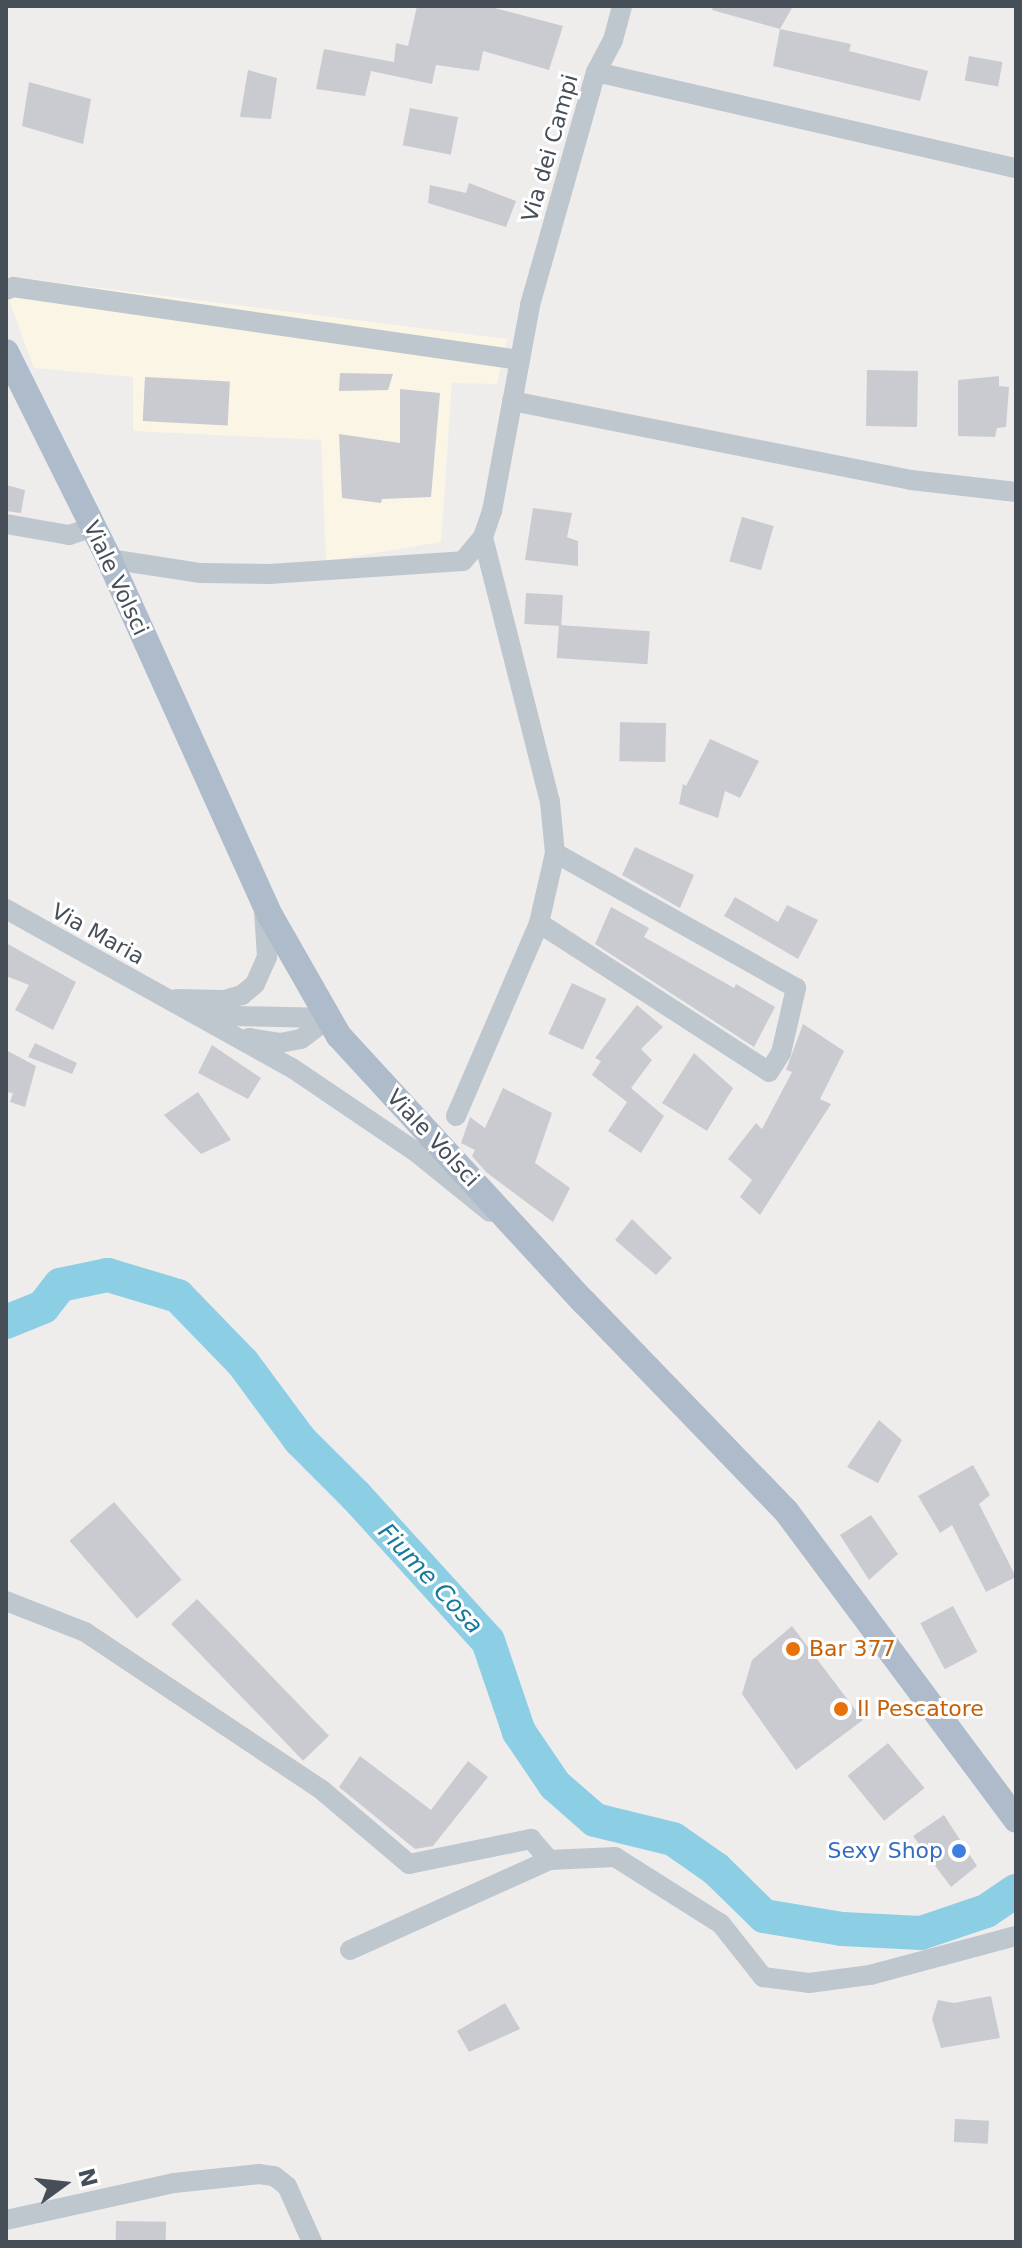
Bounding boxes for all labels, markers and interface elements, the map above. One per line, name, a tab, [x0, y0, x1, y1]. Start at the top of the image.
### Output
street label: Via dei Campi	[516, 71, 584, 225]
street label: Viale Volsci	[78, 517, 154, 639]
street label: Via Maria	[47, 898, 149, 970]
street label: Viale Volsci	[381, 1084, 485, 1192]
water label: Fiume Cosa	[372, 1518, 488, 1640]
place label: Bar 377	[809, 1636, 896, 1662]
marker: Bar 377	[784, 1640, 802, 1658]
place label: Il Pescatore	[857, 1696, 984, 1722]
marker: Il Pescatore	[832, 1700, 850, 1718]
place label: Sexy Shop	[828, 1838, 943, 1864]
marker: Sexy Shop	[950, 1842, 968, 1860]
north arrow	[24, 2144, 104, 2224]
text: N	[73, 2166, 102, 2190]

